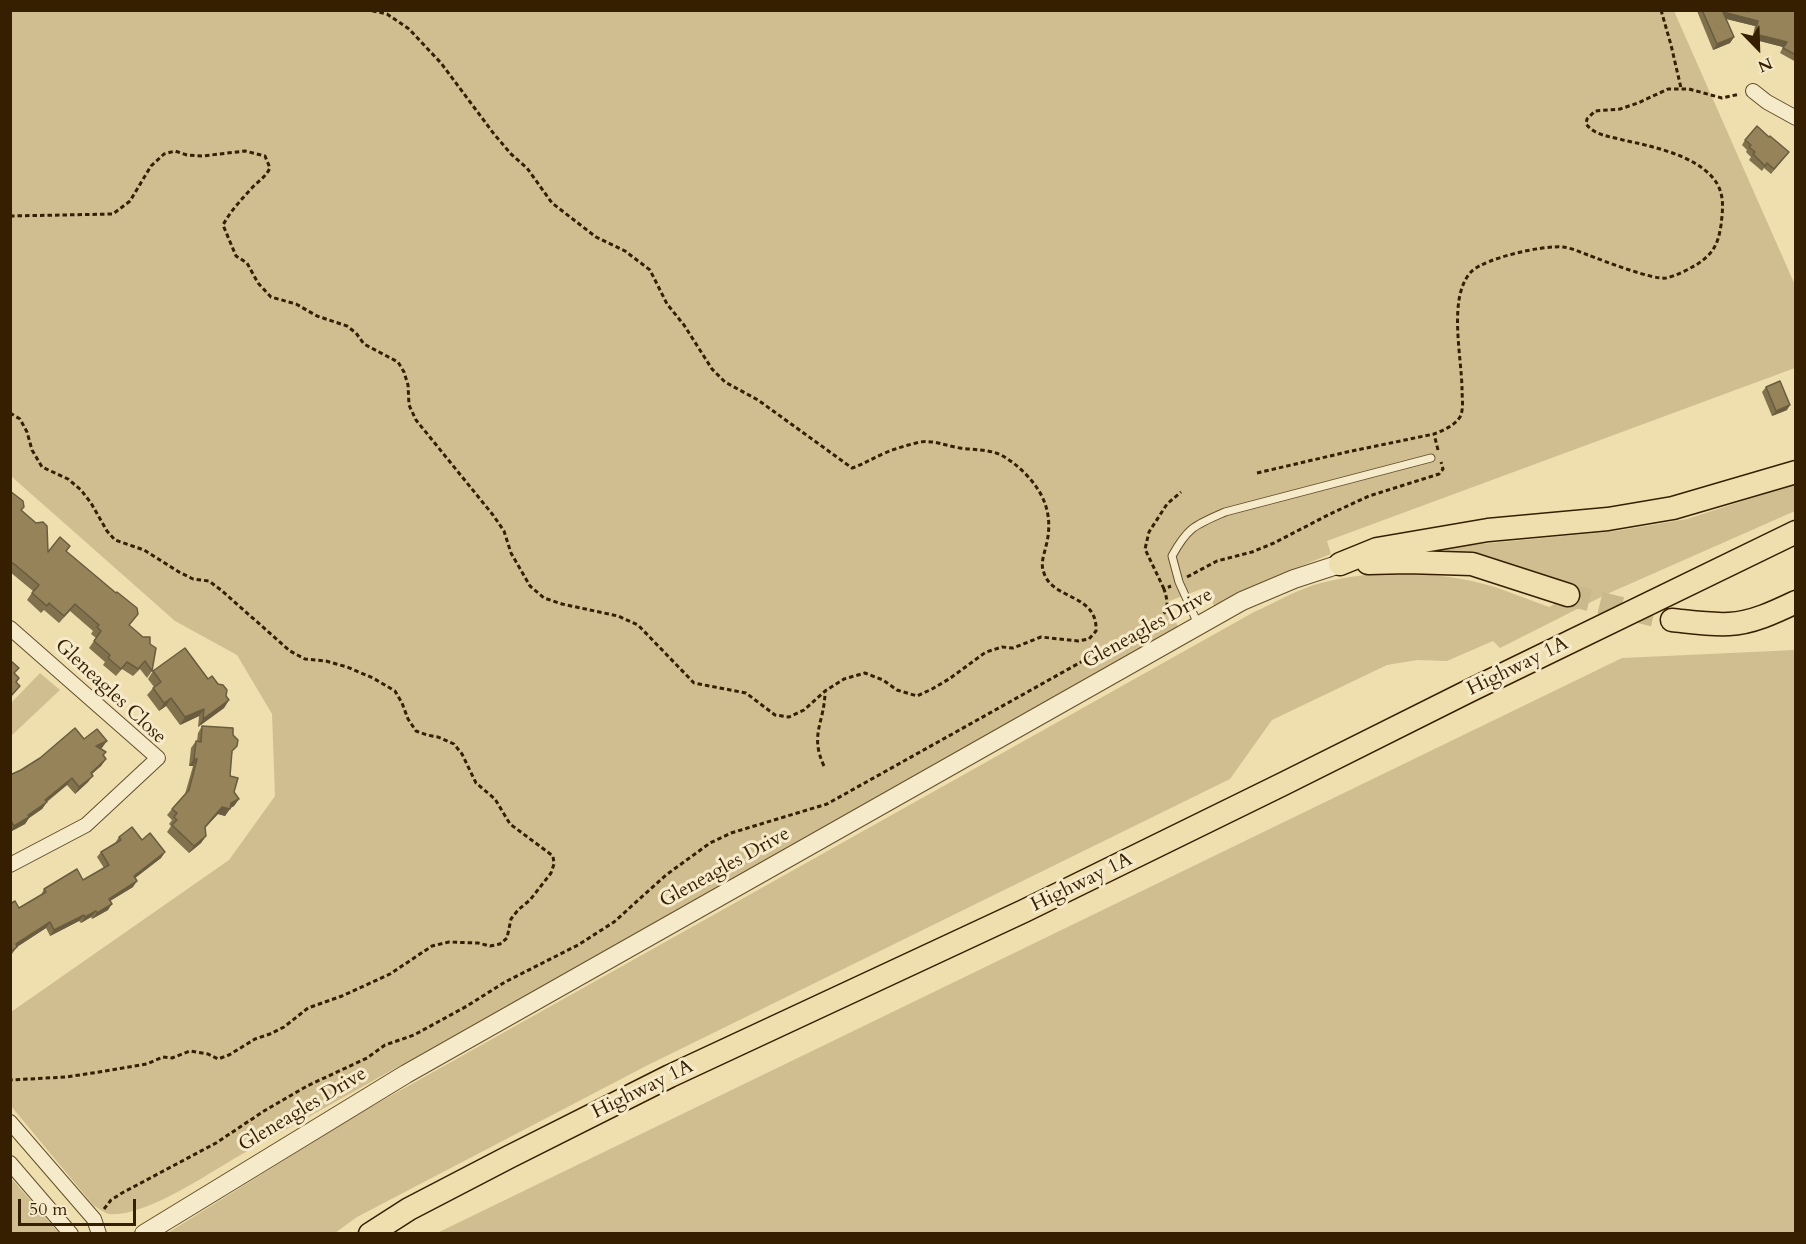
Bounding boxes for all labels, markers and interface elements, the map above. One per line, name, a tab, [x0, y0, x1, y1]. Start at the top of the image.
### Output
north arrow	[1728, 18, 1788, 78]
text: N	[1754, 52, 1776, 77]
street label: Gleneagles Drive	[1079, 583, 1217, 675]
street label: Highway 1A	[1463, 632, 1573, 702]
street label: Gleneagles Close	[49, 634, 171, 750]
street label: Gleneagles Drive	[656, 822, 794, 914]
street label: Highway 1A	[1027, 848, 1137, 918]
street label: Highway 1A	[588, 1055, 698, 1125]
street label: Gleneagles Drive	[235, 1062, 371, 1158]
scale bar	[21, 1187, 140, 1225]
text: 50 m	[29, 1197, 68, 1222]

